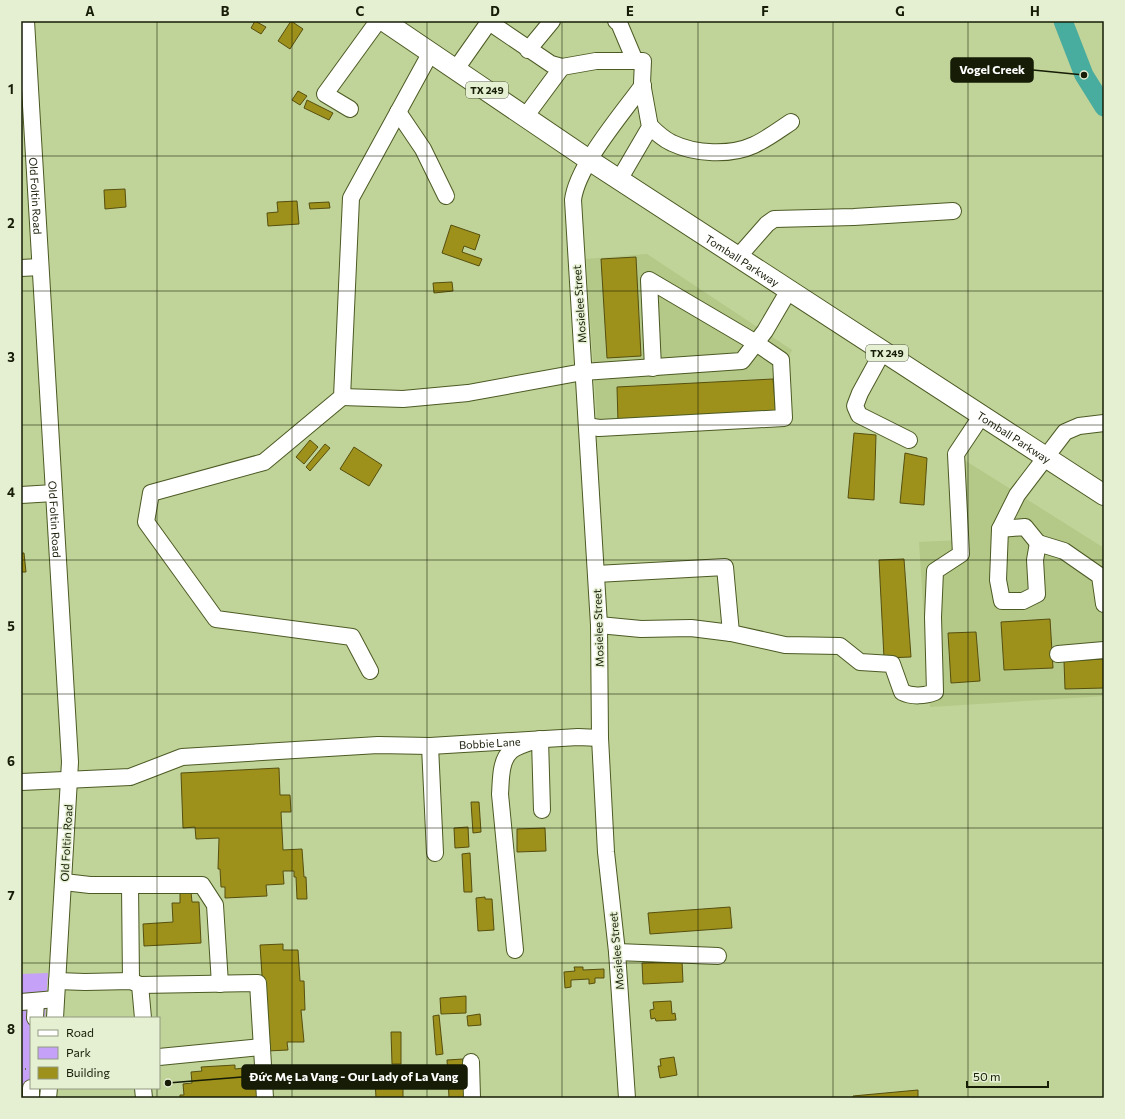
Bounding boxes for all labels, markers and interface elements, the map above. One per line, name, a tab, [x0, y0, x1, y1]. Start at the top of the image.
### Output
text: A	[85, 3, 95, 19]
text: B	[221, 3, 230, 19]
text: C	[356, 3, 365, 19]
text: D	[490, 3, 500, 19]
text: E	[626, 3, 634, 19]
text: F	[761, 3, 769, 19]
text: G	[895, 3, 905, 19]
text: H	[1030, 3, 1040, 19]
callout: Vogel Creek	[951, 58, 1033, 82]
text: Vogel Creek	[959, 62, 1025, 76]
text: 1	[8, 81, 14, 97]
road number: TX 249	[466, 82, 508, 98]
street label: Old Foltin Road	[28, 157, 45, 235]
text: 2	[7, 215, 15, 231]
street label: Tomball Parkway	[703, 231, 782, 289]
street label: Mosielee Street	[570, 264, 588, 343]
road number: TX 249	[866, 345, 908, 361]
text: 3	[7, 349, 15, 365]
street label: Tomball Parkway	[975, 408, 1054, 466]
street label: Old Foltin Road	[47, 480, 64, 558]
text: 4	[7, 484, 15, 500]
street label: Mosielee Street	[590, 588, 606, 667]
text: 5	[7, 618, 15, 634]
street label: Bobbie Lane	[459, 734, 521, 751]
text: 6	[7, 753, 15, 769]
street label: Old Foltin Road	[57, 804, 75, 882]
text: 7	[7, 887, 15, 903]
street label: Mosielee Street	[606, 911, 626, 991]
legend	[30, 1017, 160, 1089]
text: 8	[7, 1021, 15, 1037]
text: Road	[66, 1025, 94, 1039]
text: Park	[66, 1045, 92, 1059]
scale bar	[967, 1063, 1048, 1089]
text: Building	[66, 1065, 110, 1079]
callout: Đức Mẹ La Vang - Our Lady of La Vang	[242, 1065, 467, 1089]
text: Đức Mẹ La Vang - Our Lady of La Vang	[249, 1069, 459, 1084]
text: 50 m	[973, 1069, 1001, 1083]

